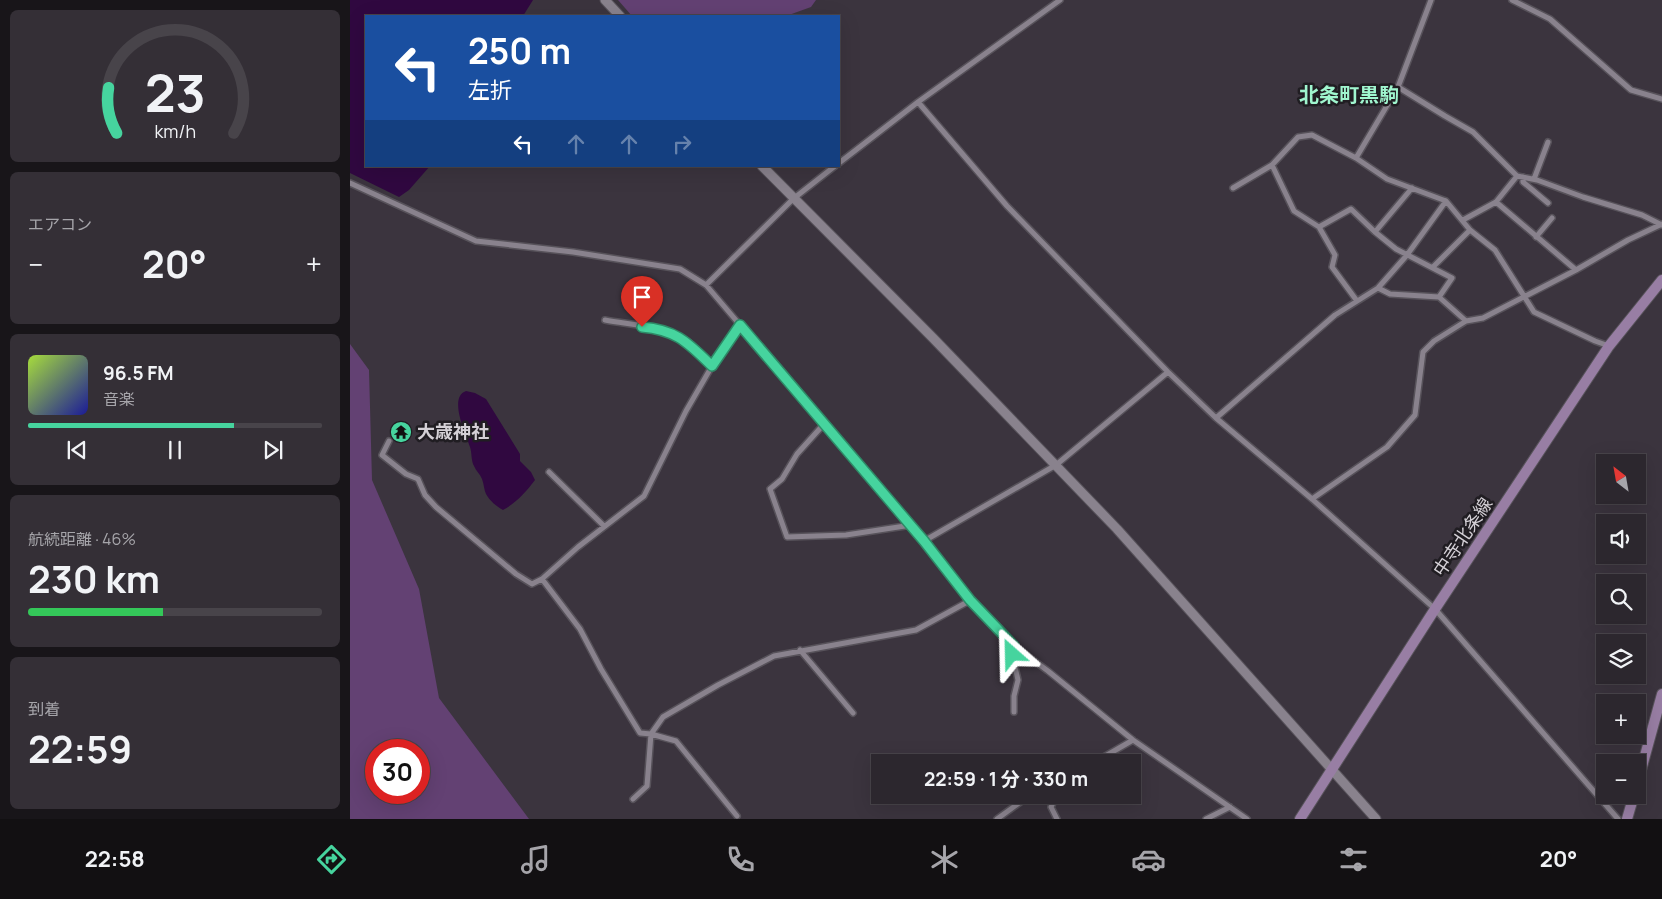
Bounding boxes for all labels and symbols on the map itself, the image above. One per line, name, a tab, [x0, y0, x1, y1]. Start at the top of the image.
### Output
district label: 北条町黒駒	[1299, 81, 1399, 108]
pin	[621, 276, 663, 327]
place label: 大歳神社	[417, 419, 489, 443]
temple icon: 大歳神社	[389, 420, 413, 444]
north arrow	[1596, 454, 1646, 504]
street label: 中寺北条線	[1427, 492, 1497, 580]
position arrow	[985, 627, 1037, 679]
speed limit sign: 30	[365, 739, 430, 804]

